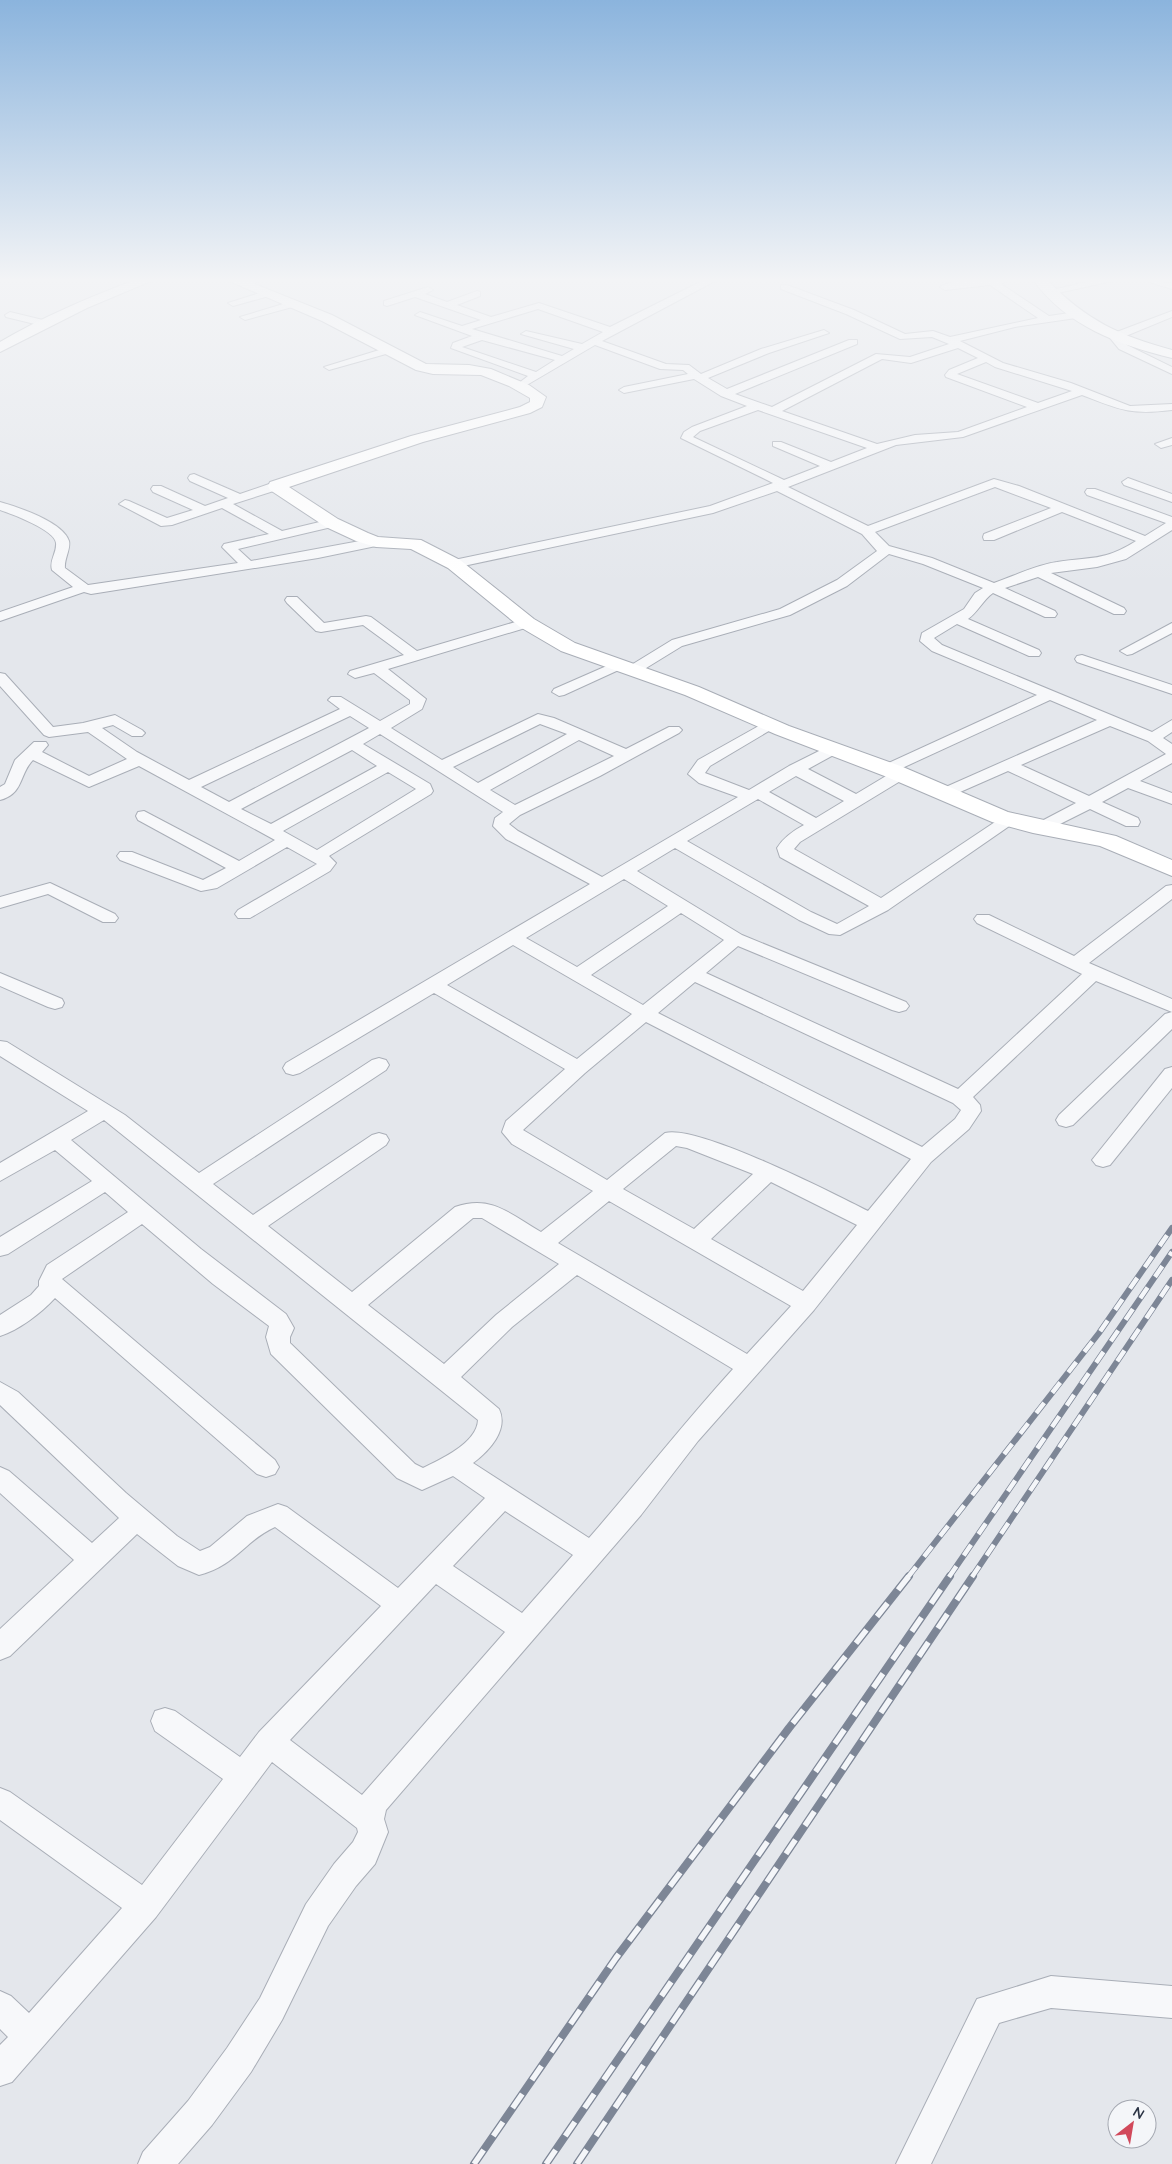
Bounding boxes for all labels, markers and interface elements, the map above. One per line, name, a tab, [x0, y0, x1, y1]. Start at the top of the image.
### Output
north arrow	[1107, 2099, 1157, 2149]
text: N	[1130, 2102, 1148, 2123]

